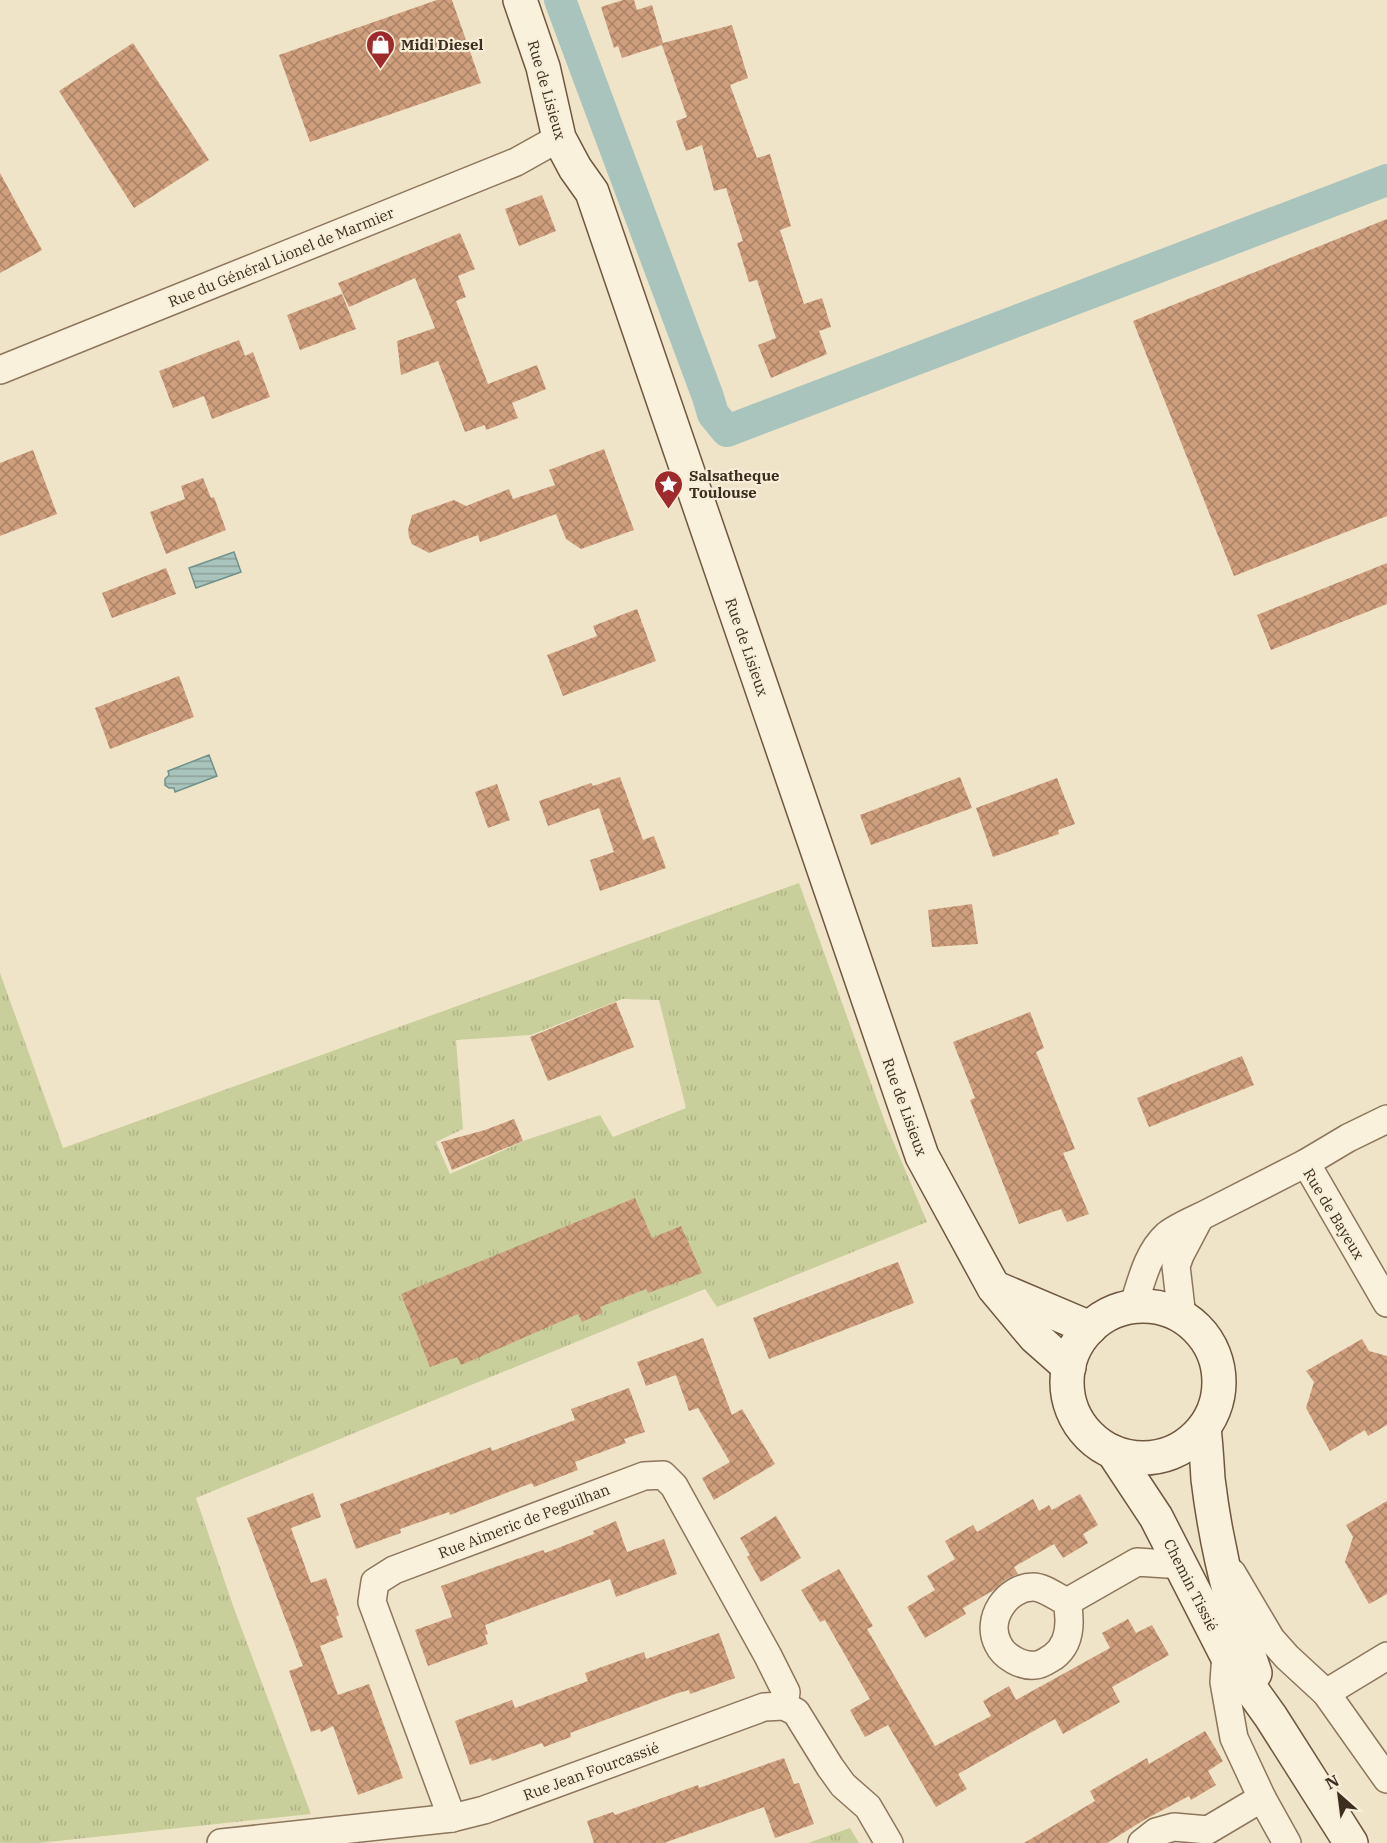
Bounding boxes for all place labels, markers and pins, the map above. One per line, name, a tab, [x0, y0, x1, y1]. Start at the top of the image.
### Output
shop icon: Midi Diesel	[364, 28, 396, 70]
place label: Midi Diesel	[401, 35, 483, 54]
place label: Salsatheque Toulouse	[689, 466, 780, 502]
place icon: Salsatheque Toulouse	[652, 468, 684, 510]

